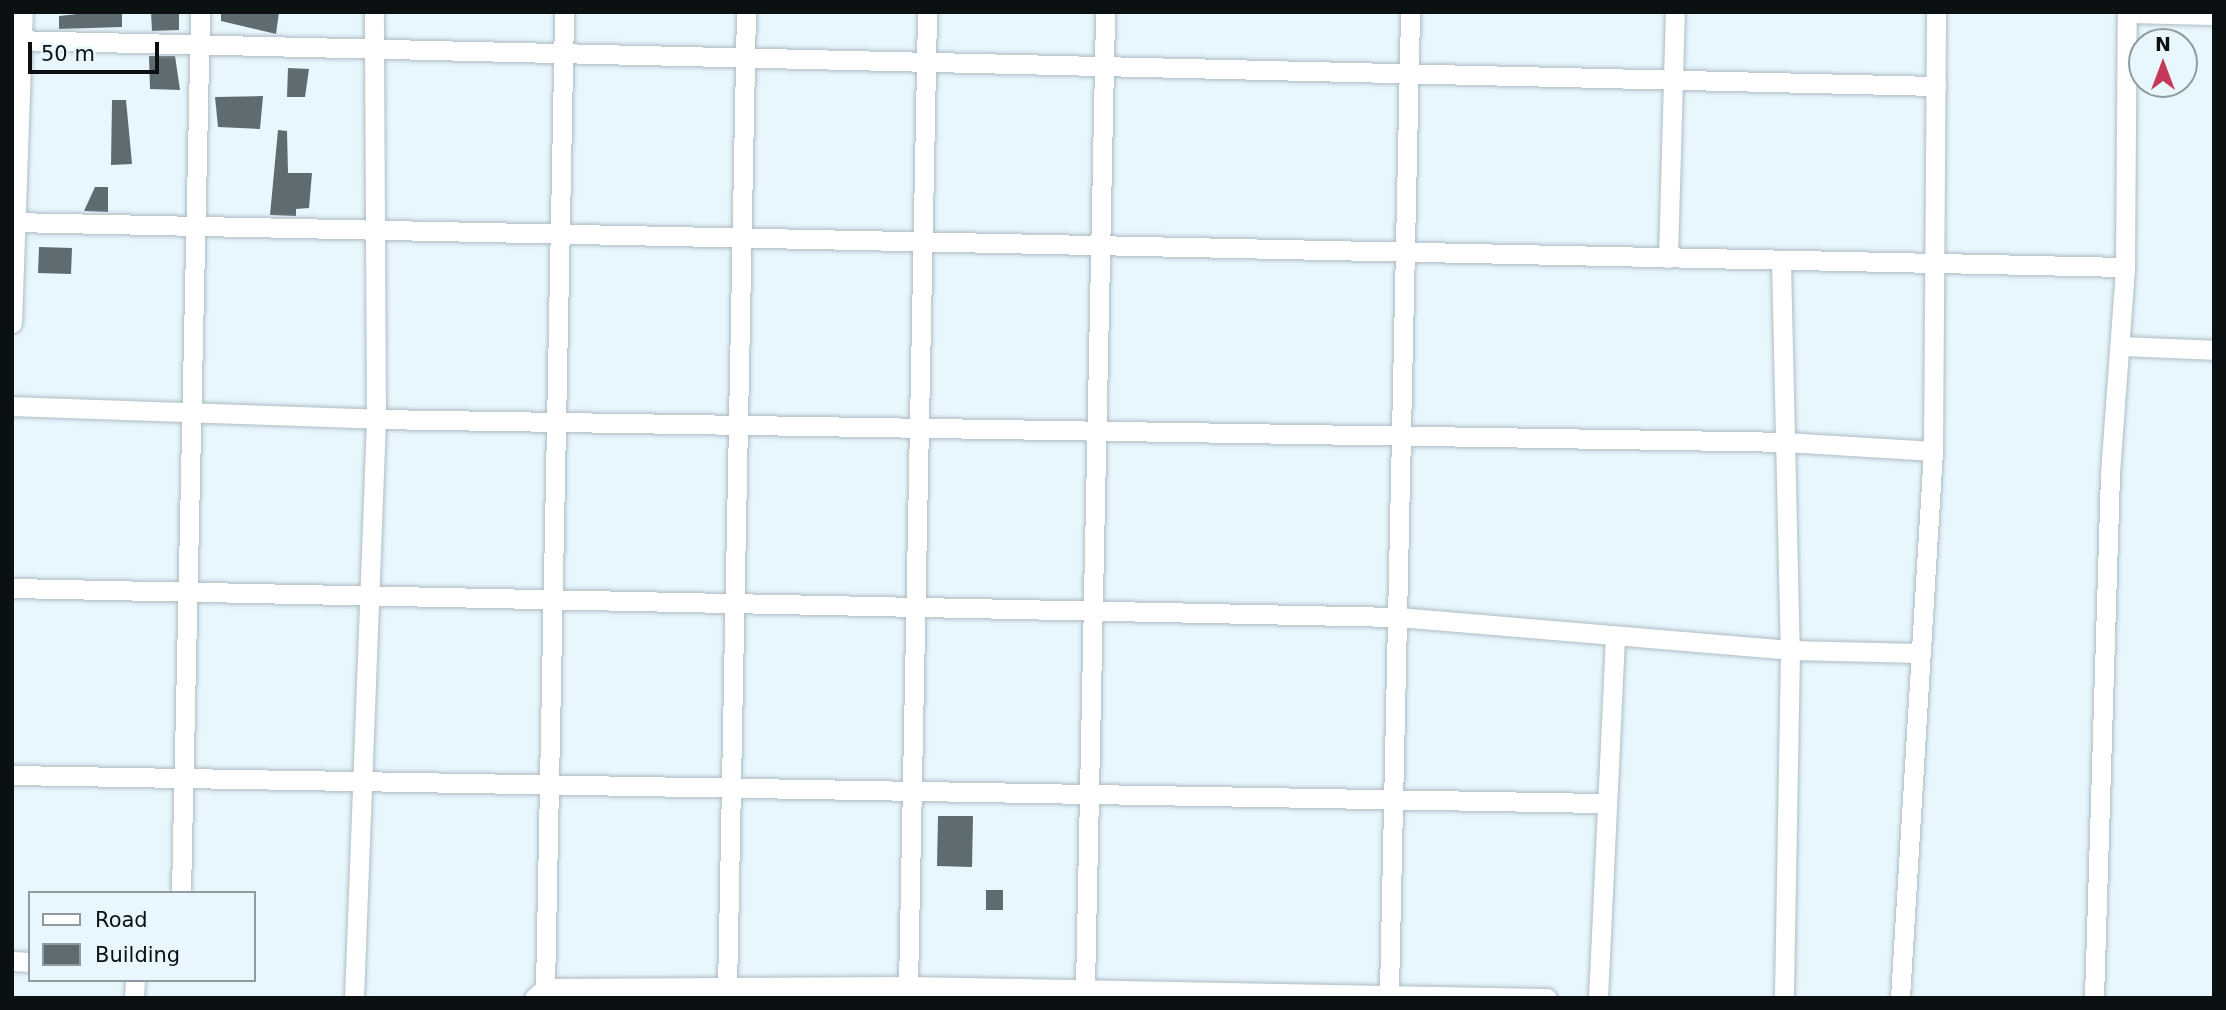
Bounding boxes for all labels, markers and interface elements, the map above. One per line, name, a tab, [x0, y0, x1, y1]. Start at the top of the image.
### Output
scale bar	[32, 28, 163, 72]
north arrow	[2128, 28, 2198, 98]
text: N	[2155, 33, 2171, 55]
text: 50 m	[41, 42, 95, 66]
legend	[28, 891, 256, 982]
text: Road	[95, 908, 148, 932]
text: Building	[95, 943, 180, 967]

